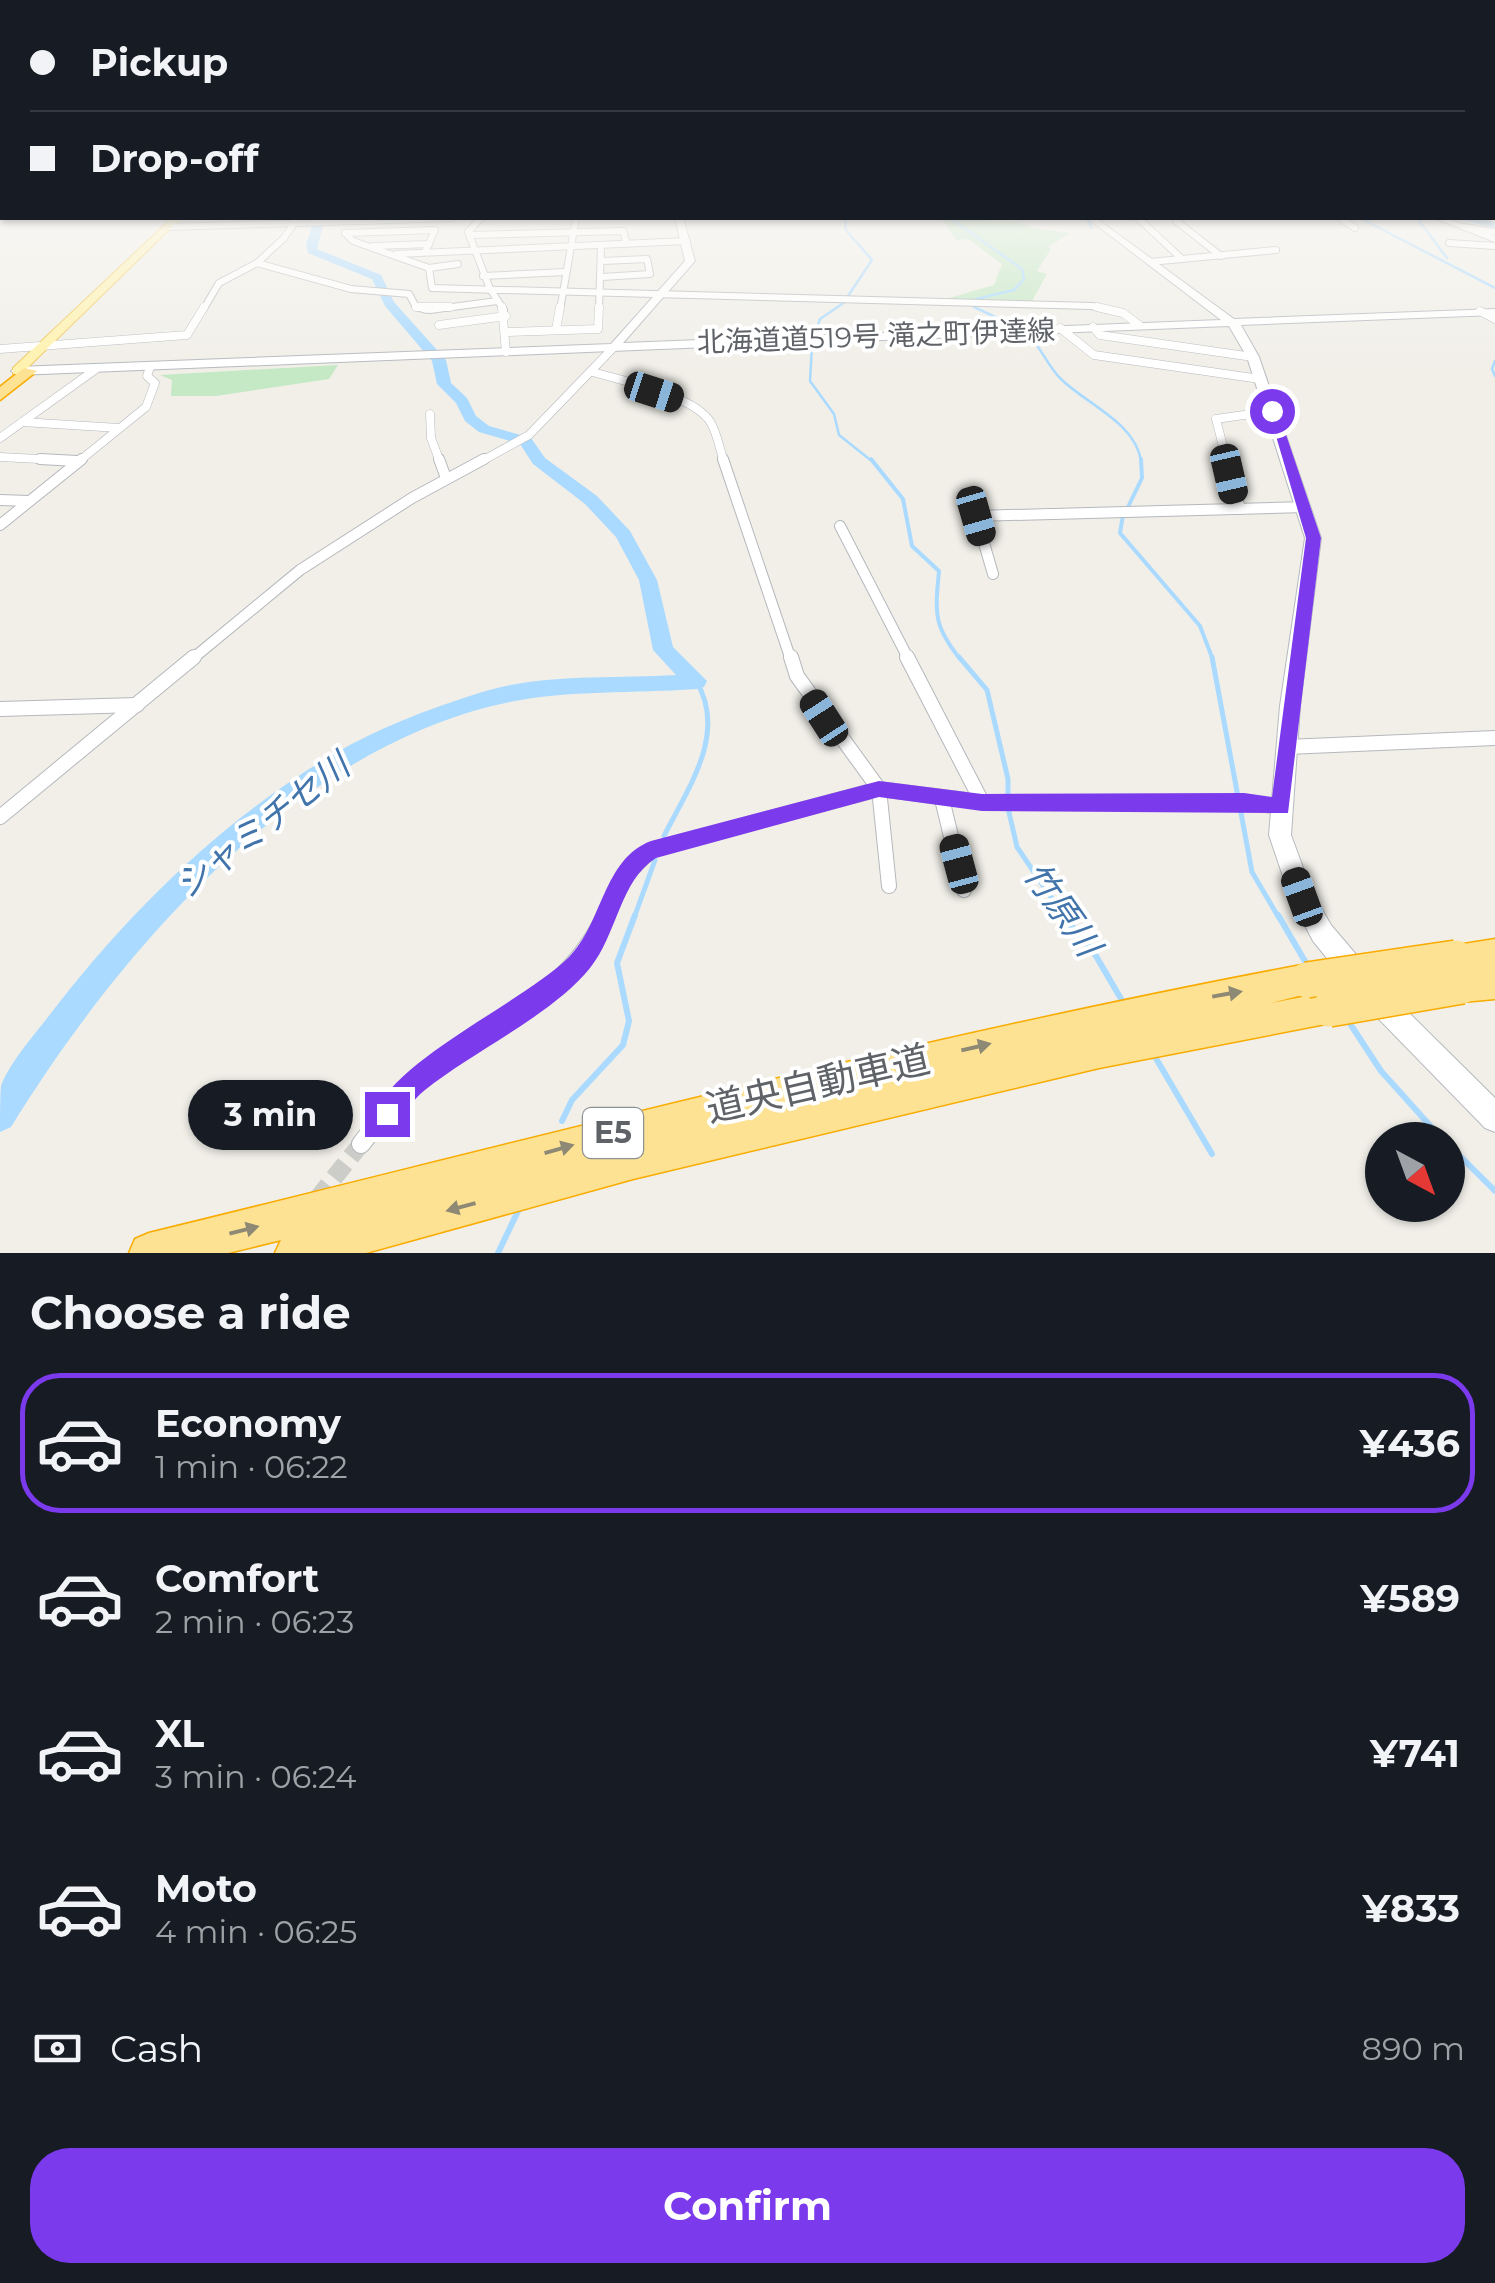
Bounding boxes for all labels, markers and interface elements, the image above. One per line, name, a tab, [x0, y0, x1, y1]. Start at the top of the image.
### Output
text: Pickup	[90, 39, 228, 86]
text: Drop-off	[90, 135, 259, 182]
street label: 北海道道519号 滝之町伊達線	[696, 313, 1056, 359]
car	[621, 368, 687, 416]
route start	[1250, 389, 1295, 434]
car	[1208, 441, 1250, 507]
car	[953, 483, 999, 549]
car	[795, 685, 853, 751]
water label: シャミチセ川	[166, 742, 361, 907]
car	[937, 831, 981, 897]
water label: 竹原川	[1015, 853, 1112, 967]
car	[1278, 864, 1326, 930]
one-way arrow	[1211, 986, 1243, 1001]
street label: 道央自動車道	[702, 1035, 934, 1132]
one-way arrow	[961, 1039, 992, 1054]
callout: 3 min	[187, 1079, 352, 1149]
route end	[365, 1092, 410, 1137]
text: 3 min	[224, 1095, 317, 1134]
road number: E5	[583, 1108, 643, 1158]
north arrow	[1365, 1122, 1465, 1222]
map controls	[1365, 1122, 1465, 1222]
one-way arrow	[544, 1141, 575, 1156]
one-way arrow	[445, 1200, 476, 1216]
one-way arrow	[229, 1222, 260, 1237]
text: Choose a ride	[30, 1285, 351, 1340]
icon: car	[35, 1398, 125, 1488]
text: Economy	[155, 1400, 341, 1447]
text: ¥436	[1360, 1420, 1460, 1467]
text: 1 min · 06:22	[155, 1447, 348, 1486]
icon: car	[35, 1553, 125, 1643]
text: Comfort	[155, 1555, 319, 1602]
text: ¥589	[1360, 1575, 1460, 1622]
text: 2 min · 06:23	[155, 1602, 354, 1641]
icon: car	[35, 1708, 125, 1798]
text: XL	[155, 1710, 204, 1757]
text: ¥741	[1370, 1730, 1460, 1777]
text: 3 min · 06:24	[155, 1757, 357, 1796]
icon: car	[35, 1863, 125, 1953]
text: Moto	[155, 1865, 257, 1912]
text: ¥833	[1363, 1885, 1460, 1932]
text: 4 min · 06:25	[155, 1912, 357, 1951]
icon: cash	[30, 2021, 85, 2076]
text: Cash	[110, 2025, 203, 2072]
text: 890 m	[1362, 2029, 1465, 2068]
button: Confirm	[30, 2148, 1465, 2263]

